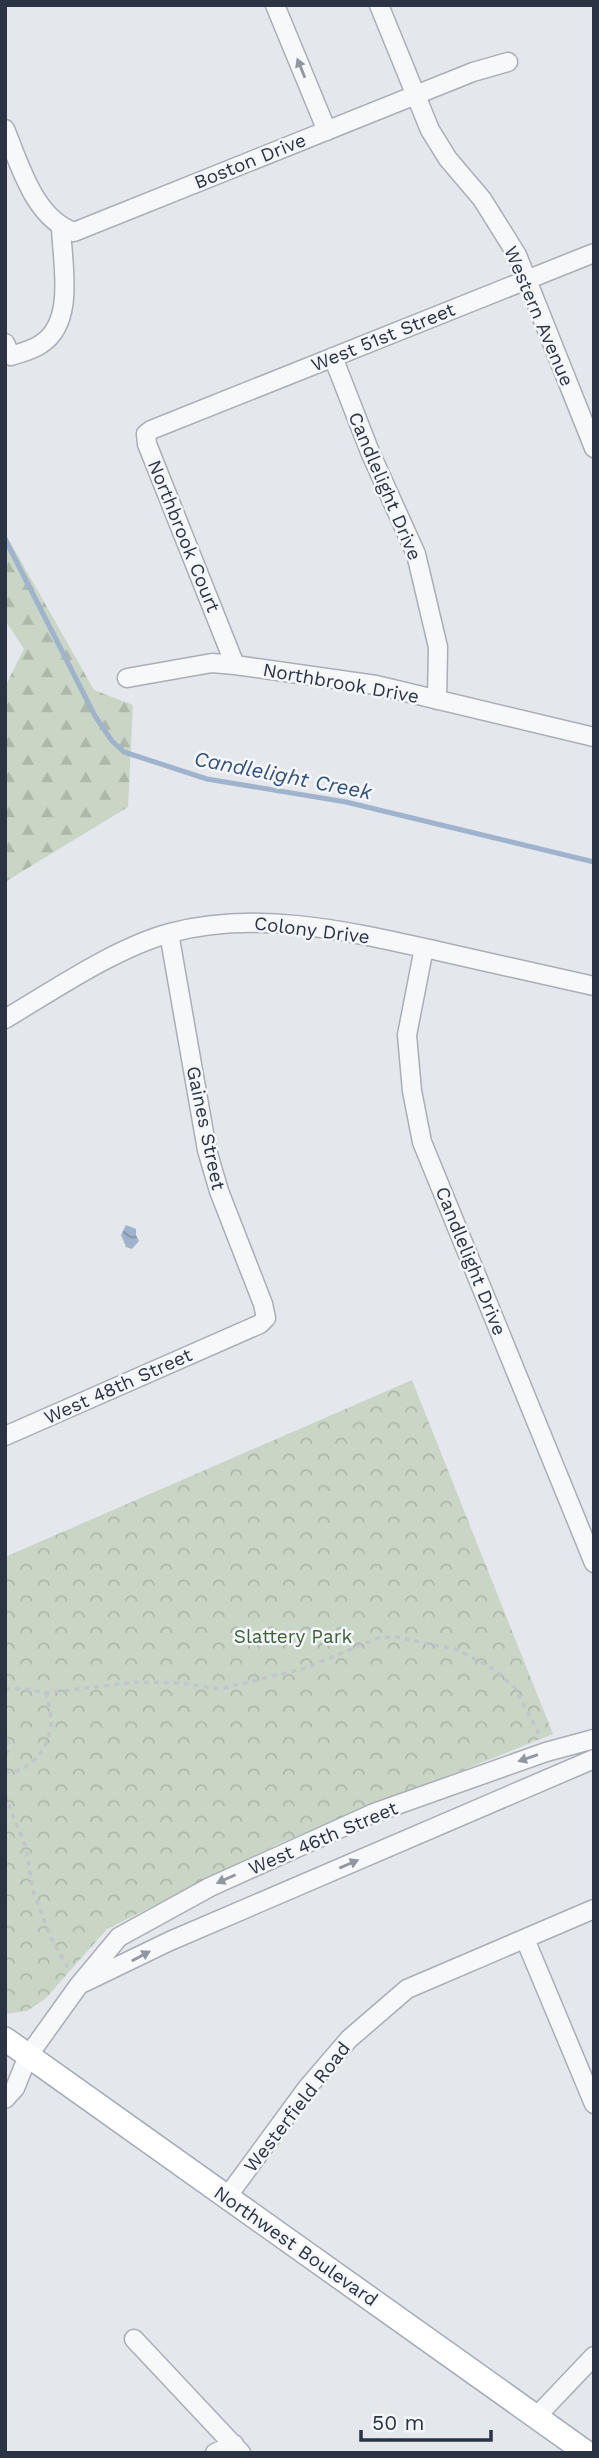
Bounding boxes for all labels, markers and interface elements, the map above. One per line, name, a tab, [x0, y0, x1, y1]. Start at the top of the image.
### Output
one-way arrow	[295, 58, 307, 78]
street label: Boston Drive	[191, 128, 309, 194]
street label: Western Avenue	[499, 242, 579, 390]
street label: West 51st Street	[308, 298, 458, 376]
street label: Candlelight Drive	[343, 409, 427, 563]
street label: Northbrook Court	[143, 456, 225, 616]
street label: Northbrook Drive	[261, 658, 421, 708]
water label: Candlelight Creek	[192, 746, 375, 805]
street label: Colony Drive	[253, 912, 371, 948]
street label: Gaines Street	[182, 1064, 230, 1192]
street label: Candlelight Drive	[431, 1183, 511, 1339]
street label: West 48th Street	[40, 1343, 196, 1429]
park label: Slattery Park	[234, 1625, 352, 1648]
one-way arrow	[518, 1753, 539, 1764]
street label: West 46th Street	[245, 1796, 401, 1880]
one-way arrow	[339, 1858, 360, 1869]
one-way arrow	[216, 1874, 237, 1885]
one-way arrow	[131, 1950, 151, 1961]
street label: Westerfield Road	[239, 2037, 355, 2177]
street label: Northwest Boulevard	[210, 2181, 382, 2311]
scale bar	[361, 2398, 490, 2442]
text: 50 m	[372, 2410, 424, 2435]

